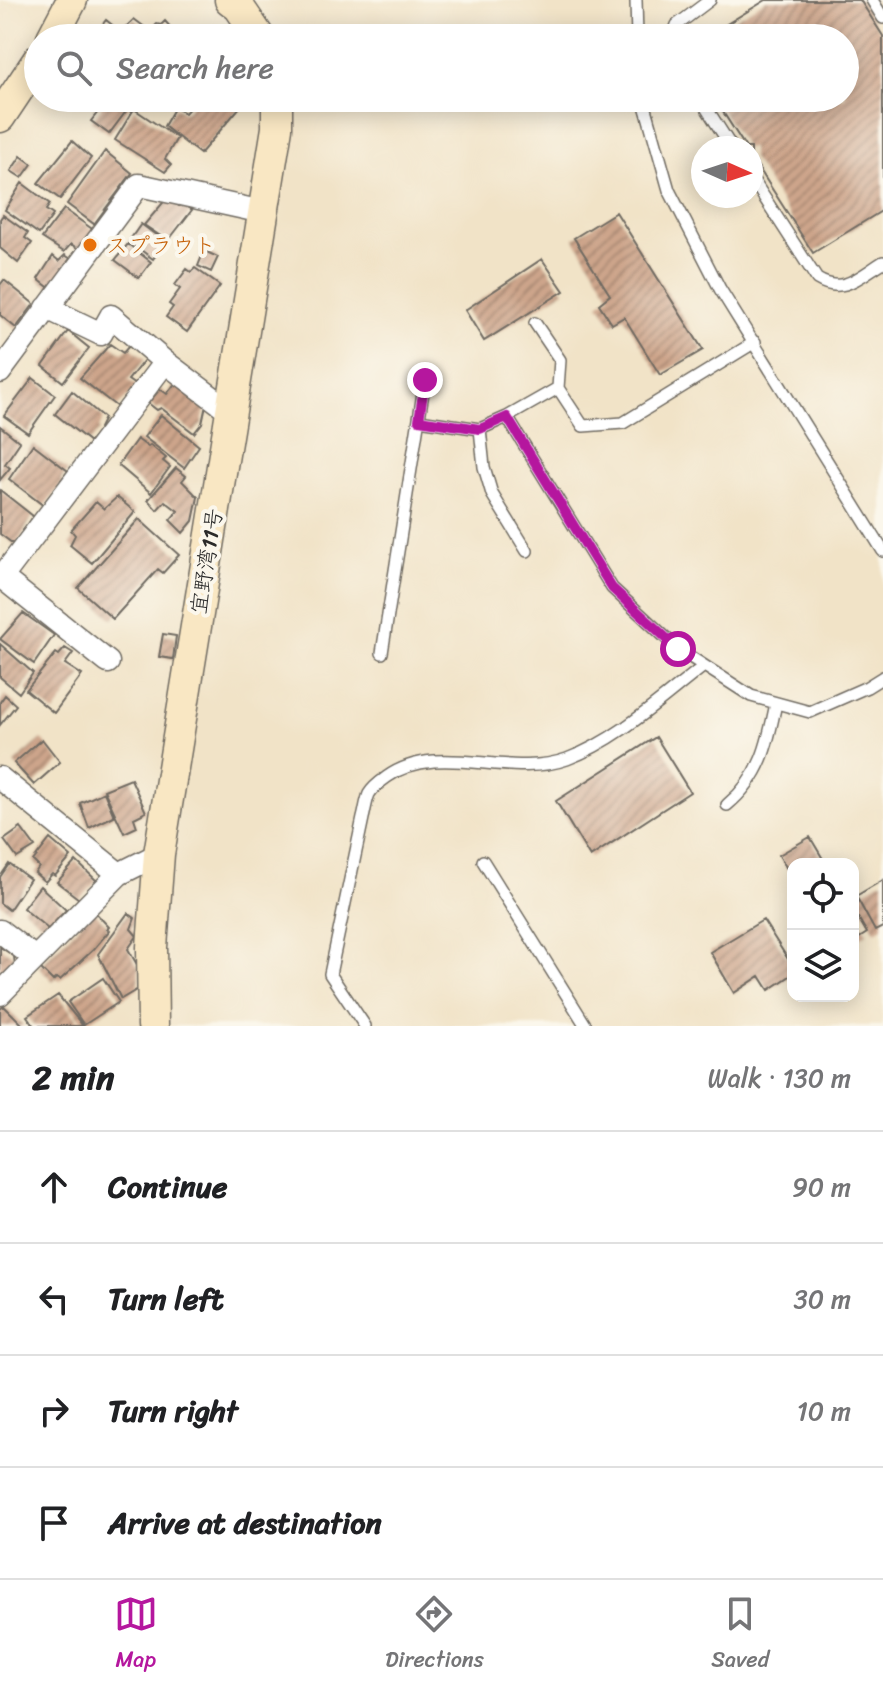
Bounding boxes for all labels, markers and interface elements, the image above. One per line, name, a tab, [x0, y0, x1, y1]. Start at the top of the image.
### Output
search box	[24, 24, 859, 112]
text: Search here	[116, 41, 274, 95]
icon: search	[52, 46, 96, 90]
north arrow	[691, 136, 763, 208]
place label: スプラウト	[106, 226, 216, 265]
marker: スプラウト	[81, 236, 99, 254]
route end	[407, 362, 443, 398]
street label: 宜野湾11号	[179, 505, 234, 617]
route start	[660, 631, 696, 667]
map controls	[787, 858, 859, 1002]
button: locate	[787, 858, 859, 930]
button: layers	[787, 930, 859, 1002]
text: 2 min	[32, 1048, 114, 1108]
text: Walk · 130 m	[708, 1055, 851, 1101]
text: Continue	[108, 1160, 227, 1214]
text: 90 m	[792, 1164, 851, 1210]
icon: ahead	[32, 1165, 76, 1209]
text: Turn left	[108, 1272, 224, 1326]
text: 30 m	[794, 1276, 851, 1322]
icon: left	[32, 1277, 76, 1321]
text: Turn right	[108, 1384, 238, 1438]
text: 10 m	[797, 1388, 851, 1434]
icon: right	[32, 1389, 76, 1433]
text: Arrive at destination	[108, 1496, 382, 1550]
icon: arrive	[32, 1501, 76, 1545]
tab: Map	[114, 1592, 158, 1679]
tab: Directions	[385, 1592, 484, 1679]
tab: Saved	[711, 1592, 769, 1679]

